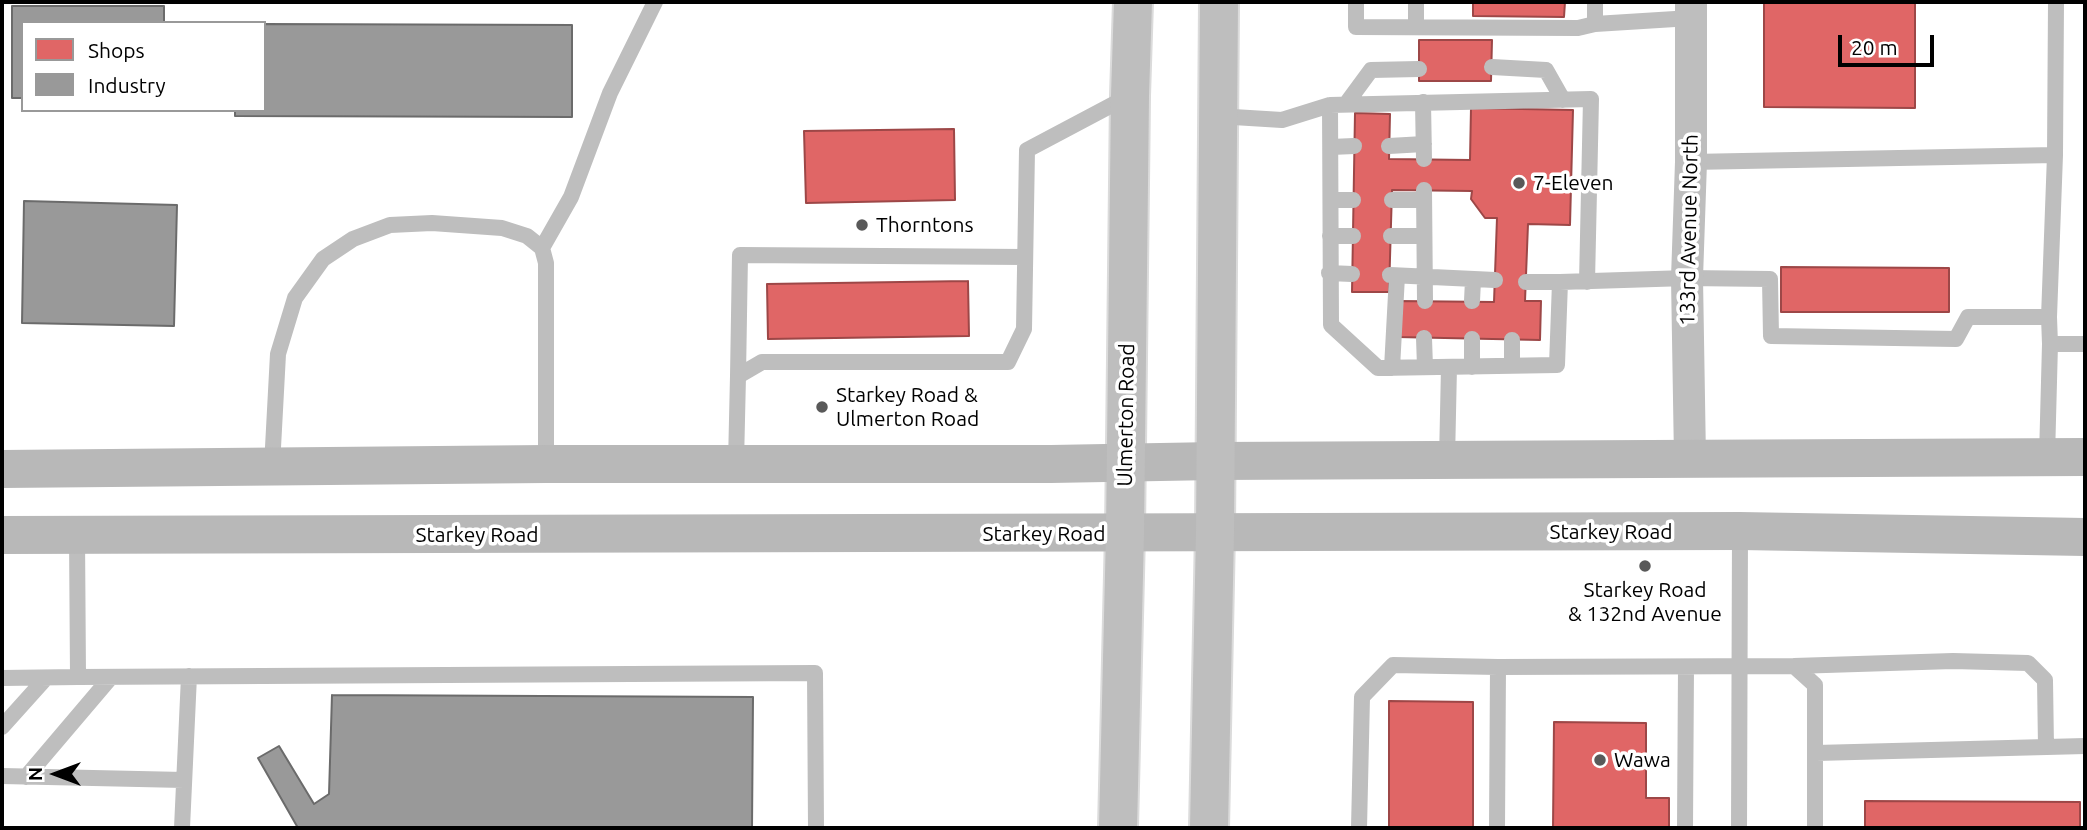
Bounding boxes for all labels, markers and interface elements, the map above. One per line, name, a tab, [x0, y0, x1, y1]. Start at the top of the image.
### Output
legend	[21, 21, 266, 112]
scale bar	[1842, 21, 1938, 65]
text: 20 m	[1851, 35, 1898, 59]
text: Shops	[88, 38, 145, 62]
text: Industry	[88, 73, 166, 97]
street label: 133rd Avenue North	[1675, 134, 1703, 326]
place label: 7-Eleven	[1533, 170, 1614, 196]
marker: 7-Eleven	[1511, 175, 1527, 191]
place label: Thorntons	[876, 212, 974, 238]
marker: Thorntons	[854, 217, 870, 233]
street label: Ulmerton Road	[1112, 343, 1140, 487]
place label: Starkey Road & Ulmerton Road	[836, 382, 979, 432]
marker: Starkey Road & Ulmerton Road	[814, 399, 830, 415]
street label: Starkey Road	[1549, 519, 1673, 545]
street label: Starkey Road	[982, 521, 1106, 547]
street label: Starkey Road	[415, 522, 539, 548]
marker: Starkey Road & 132nd Avenue	[1637, 558, 1653, 574]
place label: Starkey Road & 132nd Avenue	[1568, 577, 1722, 627]
north arrow	[21, 739, 91, 809]
place label: Wawa	[1614, 747, 1671, 773]
marker: Wawa	[1592, 752, 1608, 768]
text: N	[24, 767, 46, 781]

